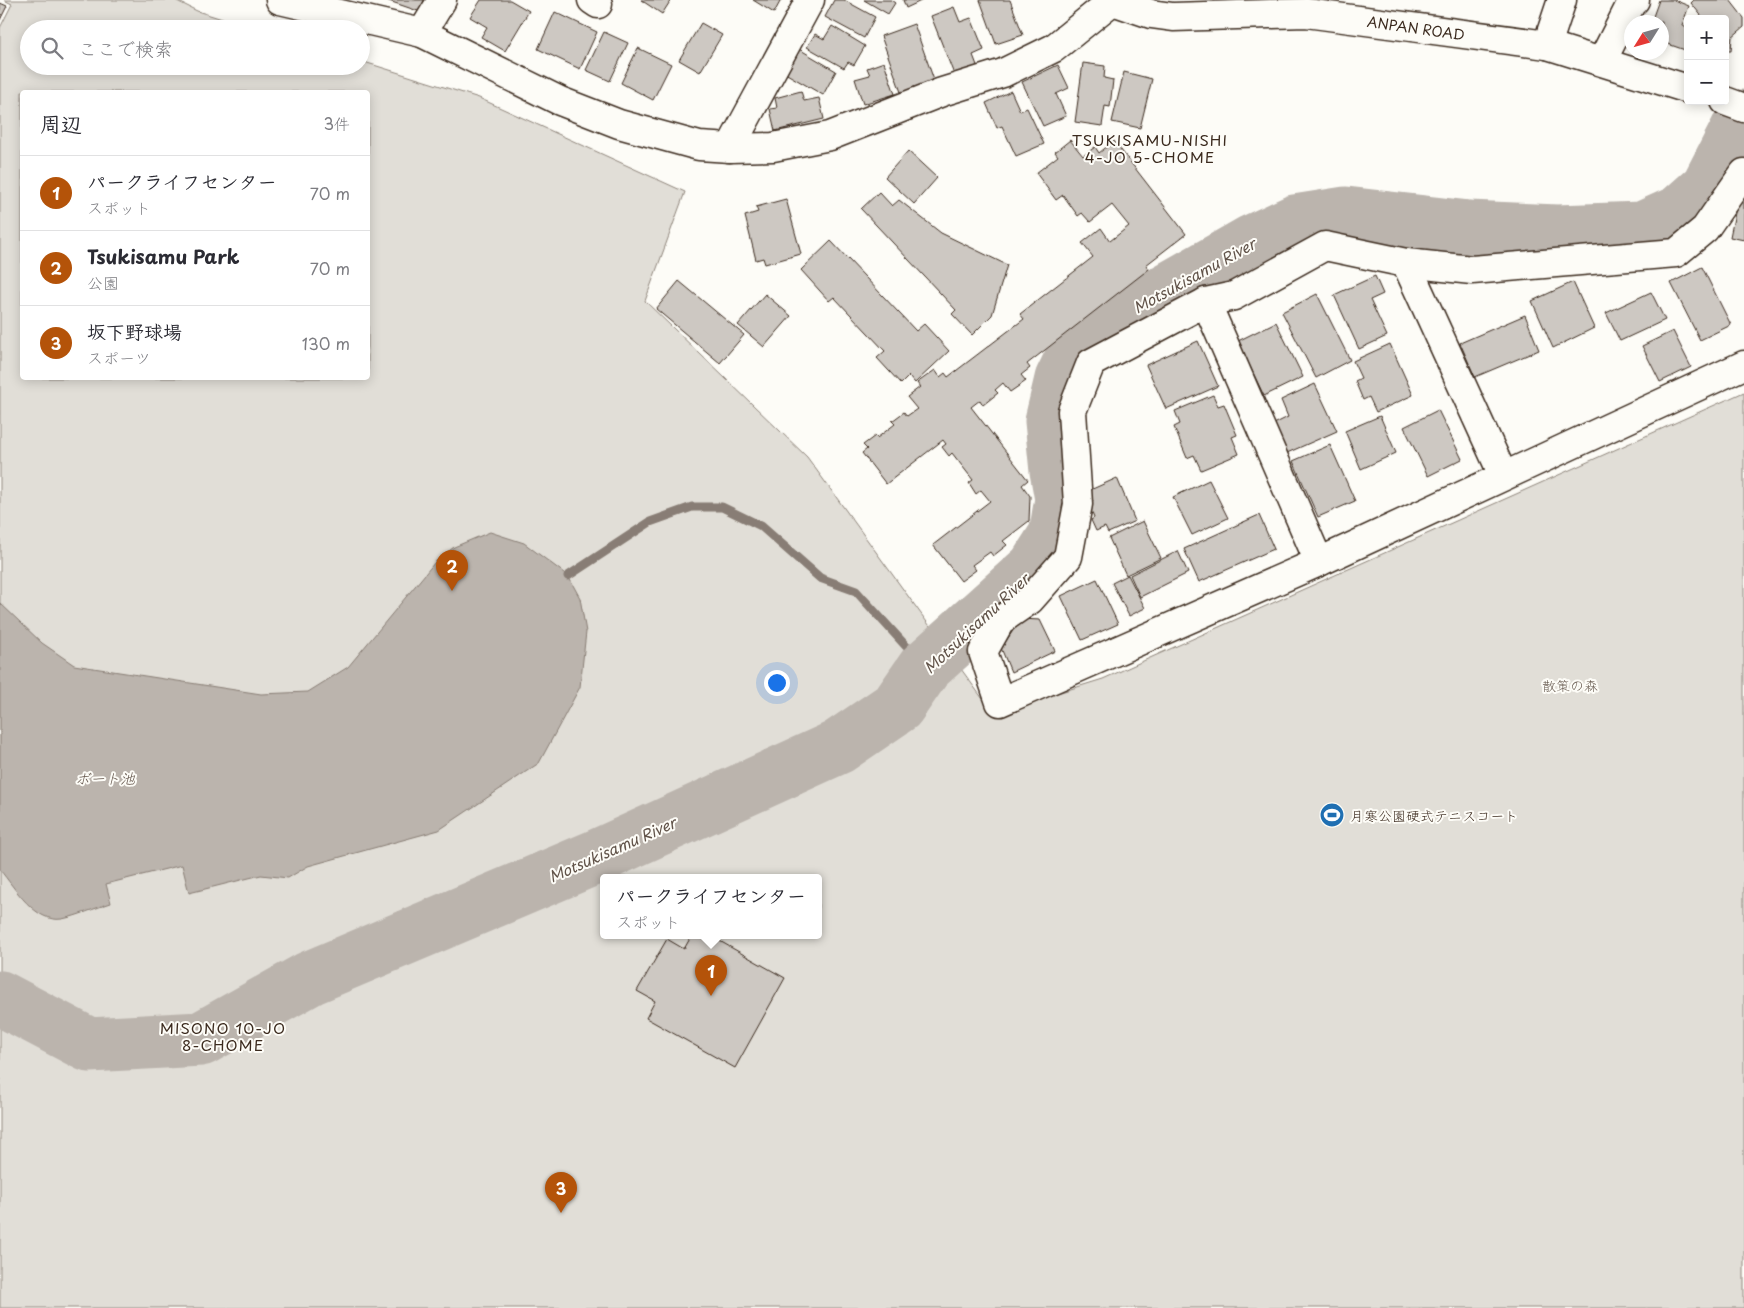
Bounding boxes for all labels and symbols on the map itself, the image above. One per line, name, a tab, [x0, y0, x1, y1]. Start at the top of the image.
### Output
street label: ANPAN ROAD	[1366, 11, 1466, 45]
north arrow	[1624, 15, 1669, 60]
district label: TSUKISAMU-NISHI 4-JO 5-CHOME	[1072, 128, 1228, 168]
water label: Motsukisamu River	[1128, 231, 1261, 318]
pin: 2	[436, 550, 468, 591]
water label: Motsukisamu River	[918, 566, 1036, 678]
your location	[764, 670, 790, 696]
park label: 散策の森	[1542, 675, 1598, 696]
water label: ボート池	[75, 766, 136, 789]
sports icon: 月寒公園硬式テニスコート	[1319, 802, 1345, 828]
place label: 月寒公園硬式テニスコート	[1350, 805, 1518, 826]
water label: Motsukisamu River	[545, 810, 681, 887]
pin: 1	[695, 955, 727, 996]
district label: MISONO 10-JO 8-CHOME	[160, 1016, 286, 1056]
pin: 3	[545, 1172, 577, 1213]

